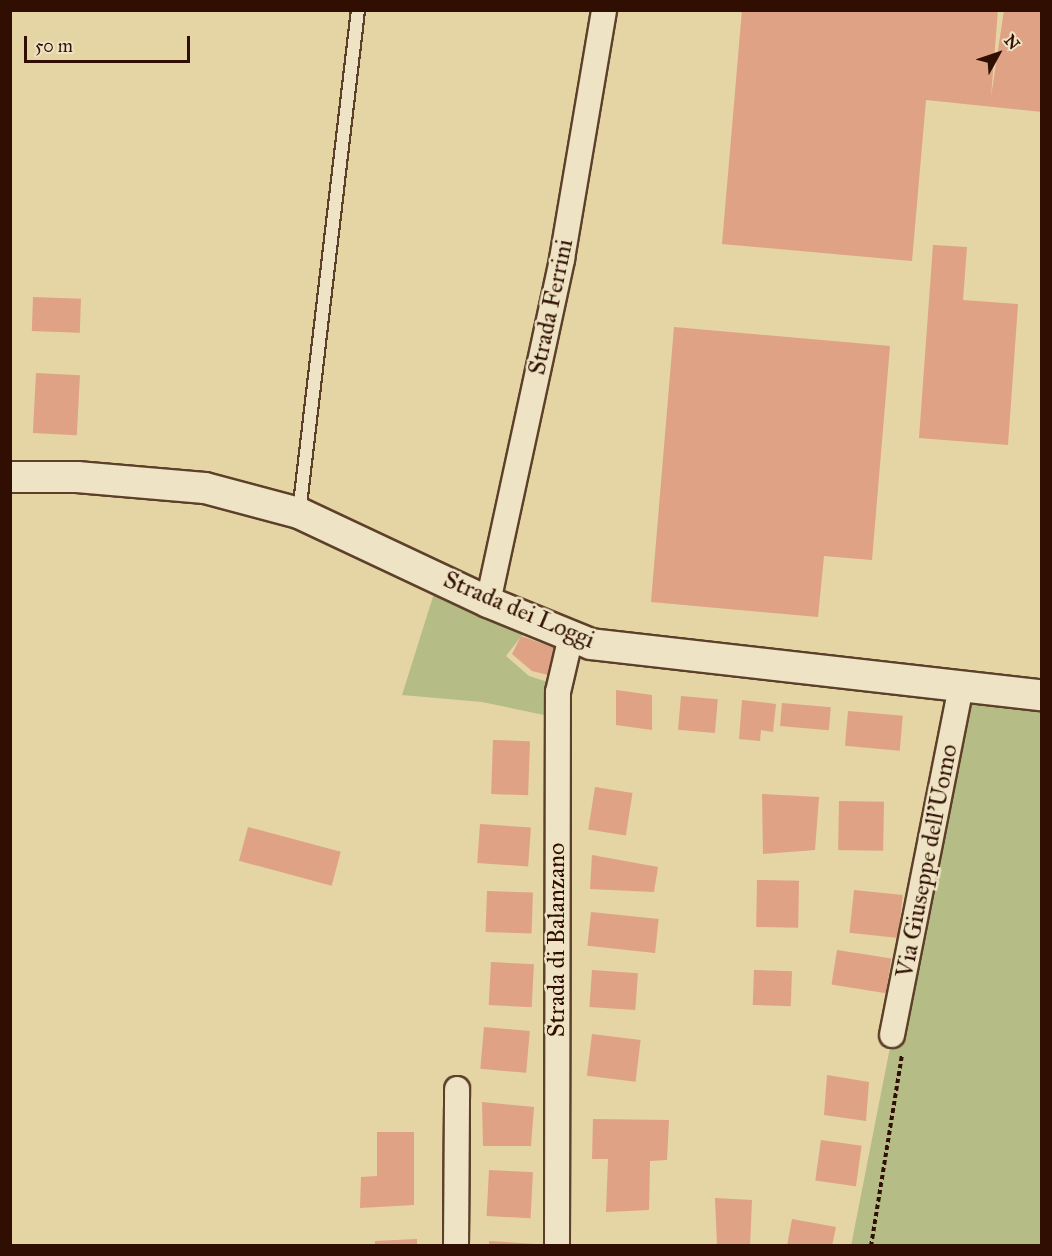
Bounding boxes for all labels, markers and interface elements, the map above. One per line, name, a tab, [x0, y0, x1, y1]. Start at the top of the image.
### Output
scale bar	[27, 24, 194, 62]
north arrow	[968, 24, 1028, 84]
text: N	[1001, 31, 1024, 53]
text: 50 m	[35, 35, 73, 57]
street label: Strada Ferrini	[523, 236, 579, 378]
street label: Strada dei Loggi	[439, 565, 599, 655]
street label: Via Giuseppe dell'Uomo	[890, 742, 964, 980]
street label: Strada di Balanzano	[543, 843, 571, 1037]

